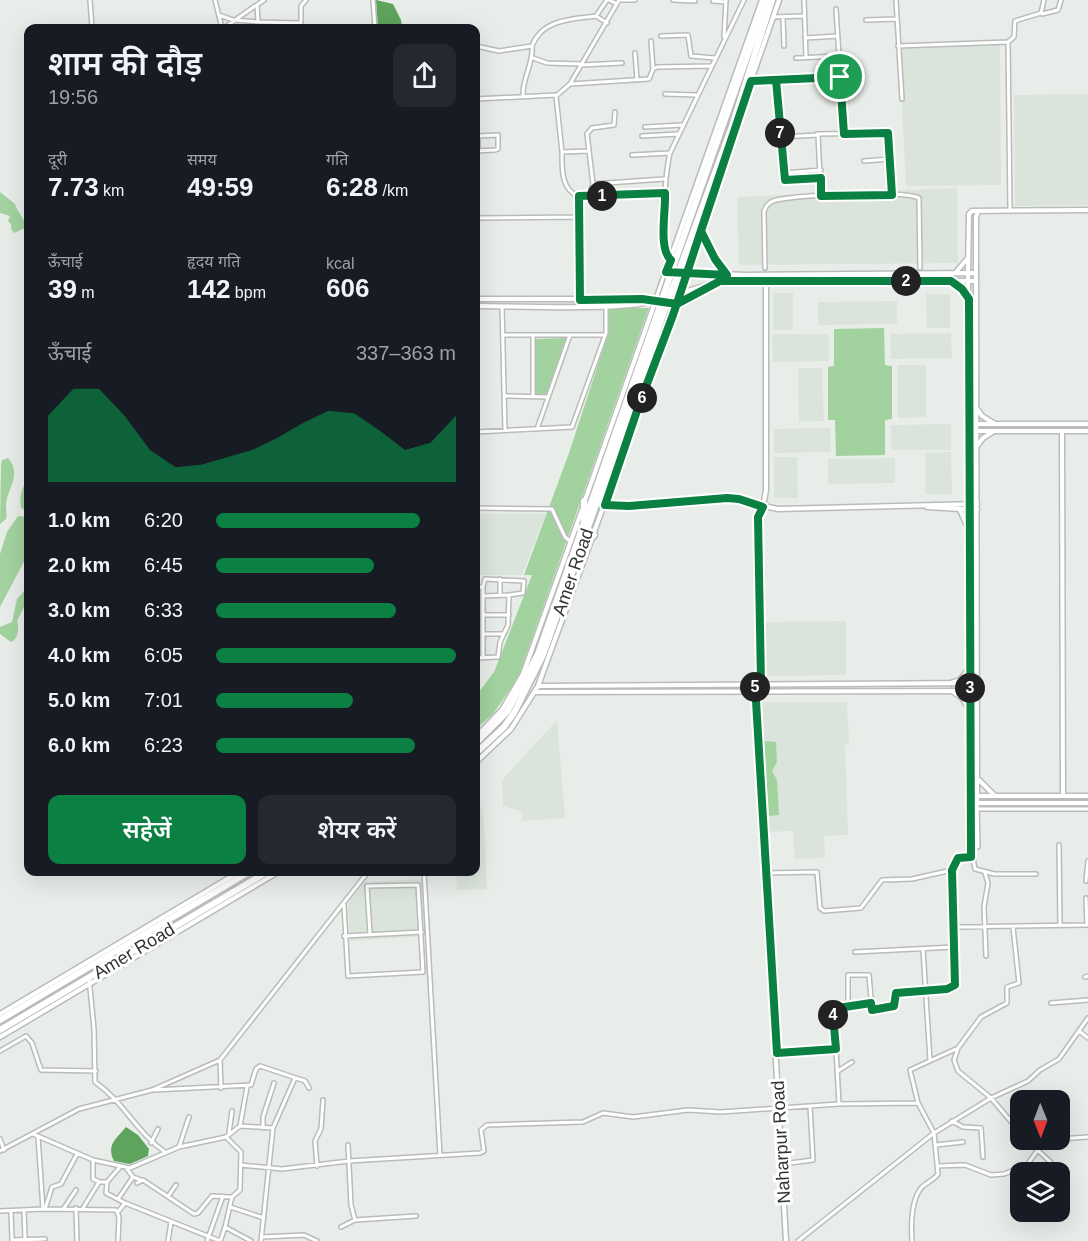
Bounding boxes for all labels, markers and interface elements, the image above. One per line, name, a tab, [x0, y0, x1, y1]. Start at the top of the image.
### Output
button: share	[393, 44, 456, 107]
text: शाम की दौड़	[48, 45, 202, 82]
pin	[814, 51, 865, 102]
icon: arrive	[823, 60, 856, 93]
text: 19:56	[48, 86, 98, 108]
pin: 7	[765, 118, 795, 148]
text: 7	[776, 124, 784, 141]
text: दूरी	[48, 151, 67, 168]
text: समय	[187, 151, 217, 168]
text: गति	[326, 151, 348, 168]
text: 7.73	[48, 172, 99, 202]
text: 49:59	[187, 172, 254, 202]
text: 6:28	[326, 172, 378, 202]
pin: 1	[587, 181, 617, 211]
text: km	[99, 182, 124, 199]
text: /km	[378, 182, 408, 199]
text: 1	[598, 187, 606, 204]
text: ऊँचाई	[48, 253, 83, 270]
text: हृदय गति	[187, 253, 240, 270]
text: kcal	[326, 255, 354, 272]
pin: 2	[891, 266, 921, 296]
text: 2	[902, 272, 910, 289]
text: 606	[326, 273, 369, 303]
text: 39	[48, 274, 77, 304]
text: 142	[187, 274, 230, 304]
text: m	[77, 284, 95, 301]
text: bpm	[230, 284, 266, 301]
text: ऊँचाई	[48, 342, 91, 364]
text: 337–363 m	[356, 342, 456, 364]
pin: 6	[627, 383, 657, 413]
text: 6	[638, 389, 646, 406]
text: 1.0 km	[48, 509, 110, 531]
text: 6:20	[144, 509, 183, 531]
street label: Amer Road	[549, 526, 597, 618]
text: 2.0 km	[48, 554, 110, 576]
text: 6:45	[144, 554, 183, 576]
text: 3.0 km	[48, 599, 110, 621]
text: 6:33	[144, 599, 183, 621]
text: 4.0 km	[48, 644, 110, 666]
text: 6:05	[144, 644, 183, 666]
pin: 5	[740, 672, 770, 702]
pin: 3	[955, 673, 985, 703]
text: 5	[751, 678, 759, 695]
text: 3	[966, 679, 974, 696]
text: 5.0 km	[48, 689, 110, 711]
text: 7:01	[144, 689, 183, 711]
text: 6.0 km	[48, 734, 110, 756]
text: 6:23	[144, 734, 183, 756]
button: सहेजें	[48, 795, 246, 864]
button: शेयर करें	[258, 795, 456, 864]
street label: Amer Road	[90, 919, 178, 983]
pin: 4	[818, 1000, 848, 1030]
text: 4	[829, 1006, 837, 1023]
street label: Naharpur Road	[768, 1080, 794, 1204]
north arrow	[1010, 1090, 1070, 1150]
map controls	[1010, 1090, 1070, 1222]
button: layers	[1010, 1162, 1070, 1222]

